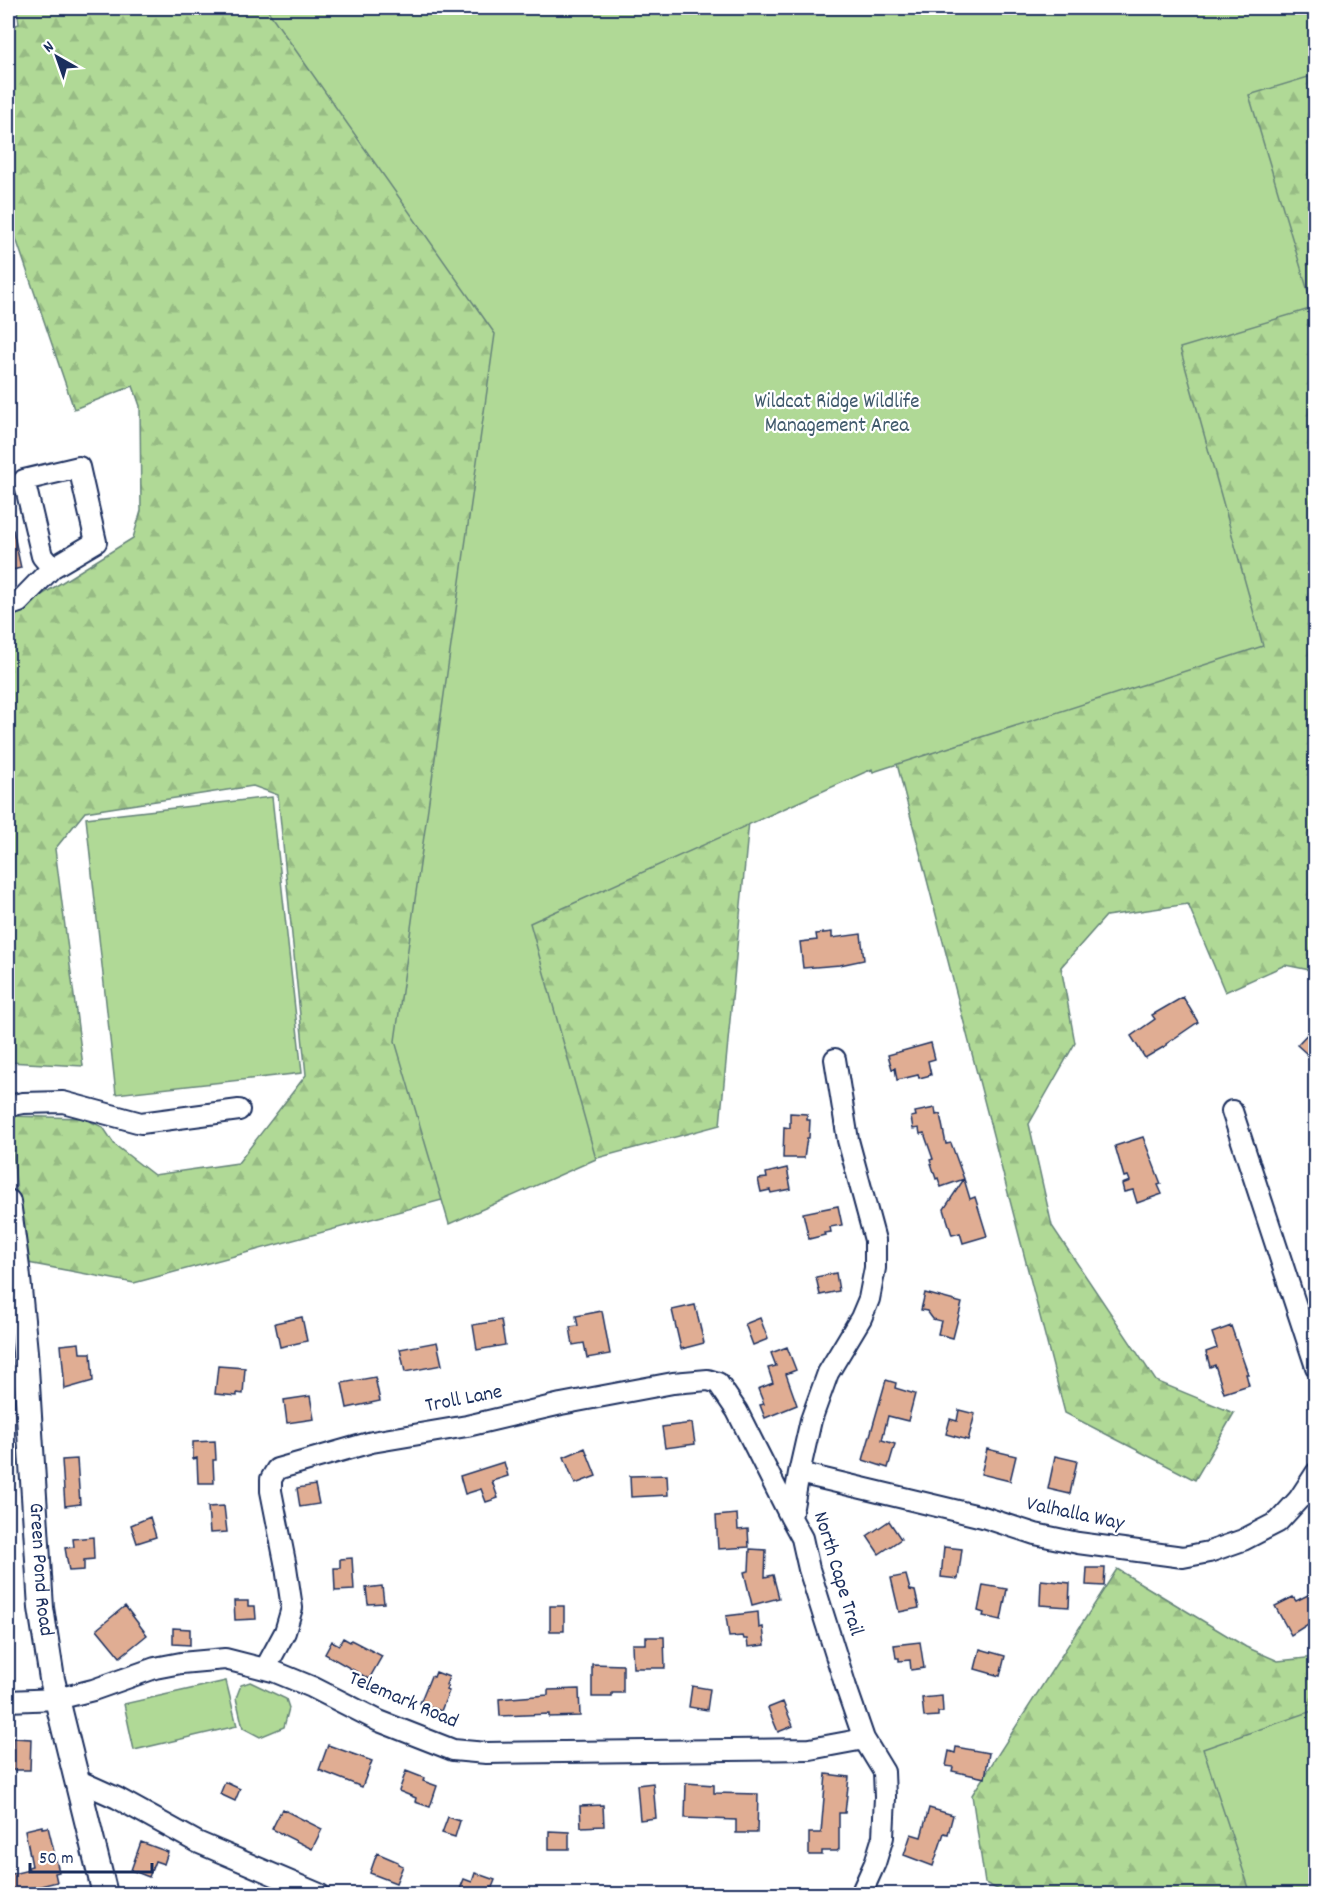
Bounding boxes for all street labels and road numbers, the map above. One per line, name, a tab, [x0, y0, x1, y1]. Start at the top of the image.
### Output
street label: Troll Lane	[423, 1378, 505, 1422]
street label: Valhalla Way	[1023, 1490, 1127, 1540]
street label: Green Pond Road	[19, 1502, 60, 1638]
street label: North Cape Trail	[804, 1508, 870, 1640]
street label: Telemark Road	[343, 1664, 463, 1738]

